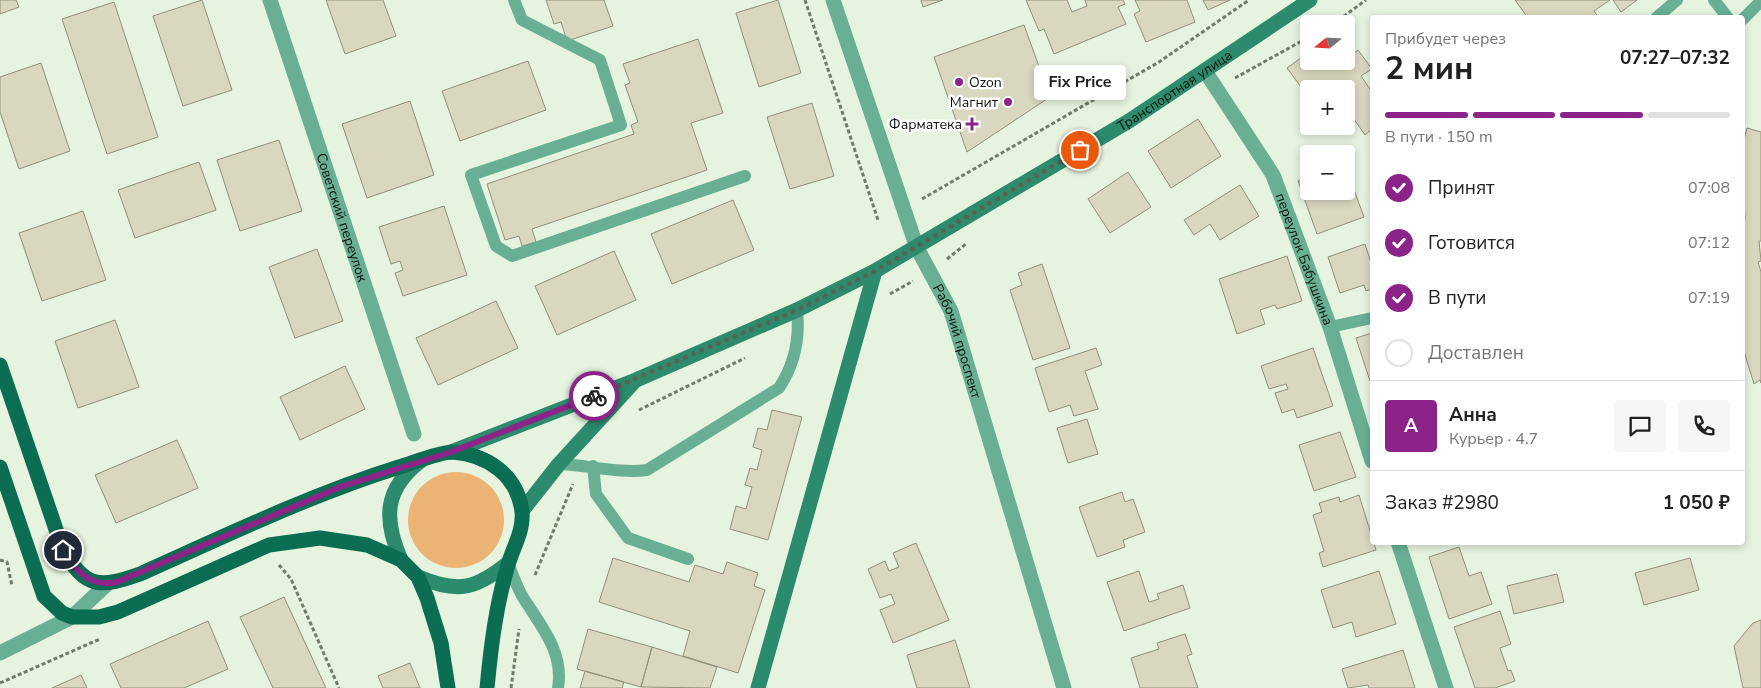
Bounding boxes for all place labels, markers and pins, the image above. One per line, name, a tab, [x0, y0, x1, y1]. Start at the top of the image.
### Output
callout: Fix Price	[1034, 65, 1126, 100]
place label: Ozon	[969, 73, 1002, 92]
marker: Ozon	[953, 76, 965, 88]
place label: Магнит	[950, 93, 999, 112]
marker: Магнит	[1002, 96, 1014, 108]
place label: Фарматека	[889, 115, 962, 134]
marker: Фарматека	[966, 118, 978, 130]
pin	[1059, 129, 1101, 171]
pin	[42, 529, 84, 571]

